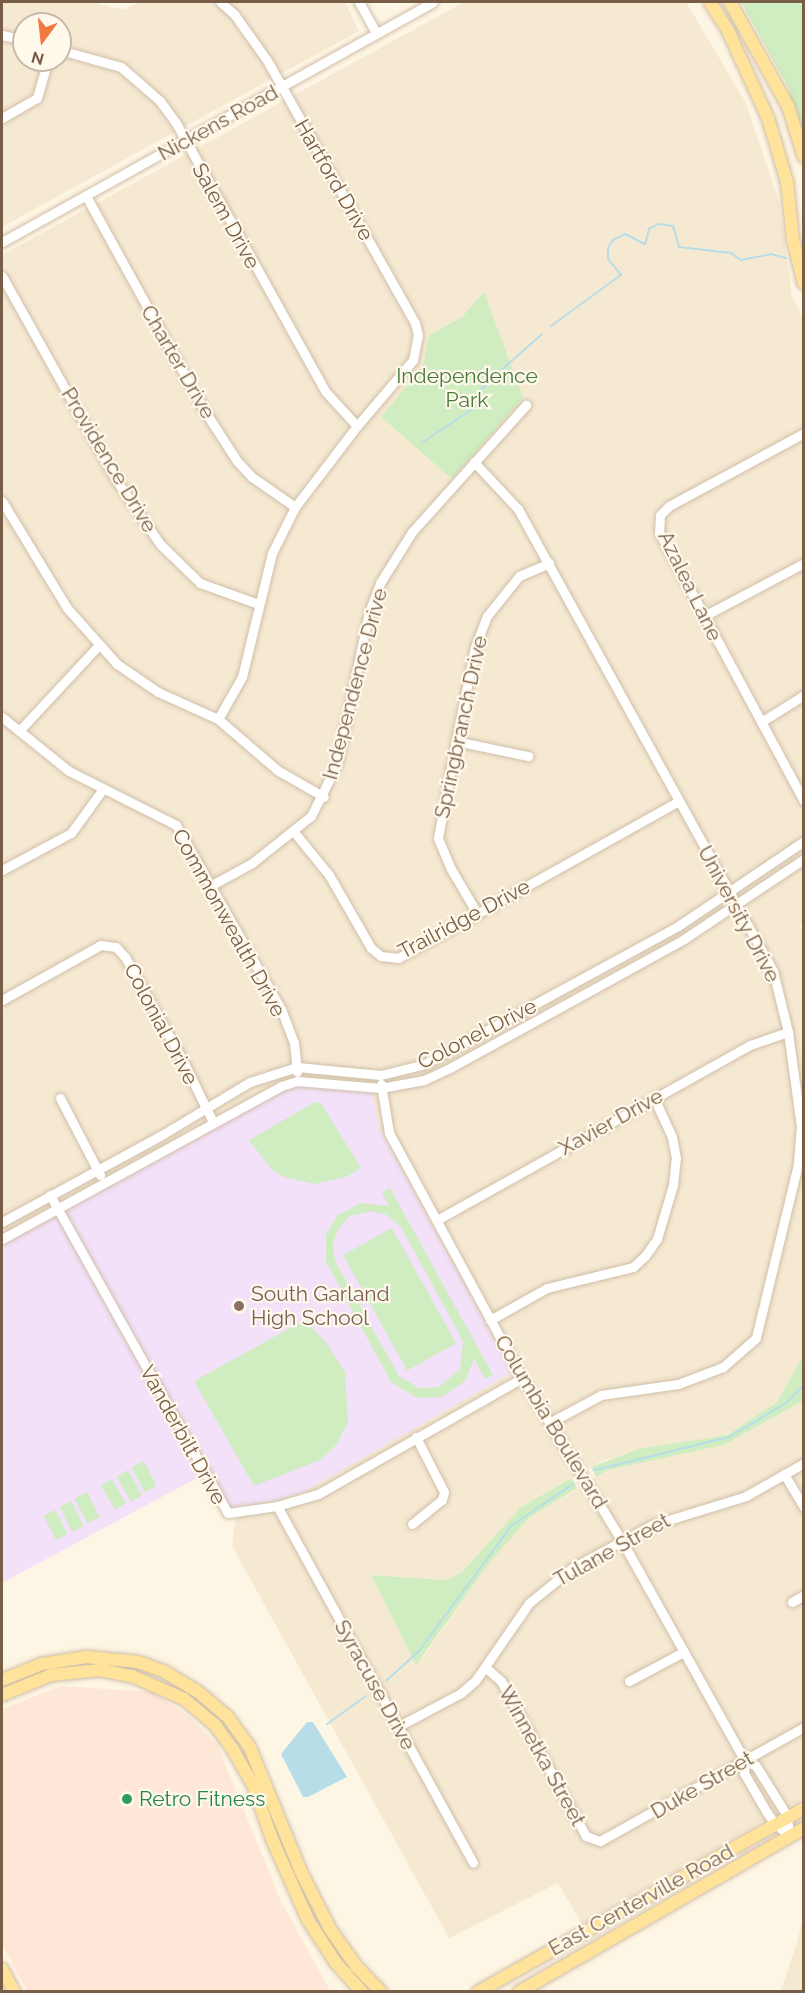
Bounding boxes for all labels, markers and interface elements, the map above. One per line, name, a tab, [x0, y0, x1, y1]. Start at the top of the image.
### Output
north arrow	[12, 12, 72, 72]
text: N	[29, 47, 46, 69]
street label: Nickens Road	[154, 80, 282, 166]
street label: Hartford Drive	[289, 115, 379, 245]
street label: Salem Drive	[187, 159, 265, 273]
street label: Charter Drive	[135, 301, 221, 423]
park label: Independence Park	[396, 363, 538, 413]
street label: Providence Drive	[56, 383, 162, 537]
street label: Azalea Lane	[653, 527, 727, 645]
street label: Independence Drive	[317, 585, 393, 783]
street label: Springbranch Drive	[429, 633, 493, 821]
street label: Commonwealth Drive	[167, 825, 291, 1021]
street label: University Drive	[692, 841, 786, 987]
street label: Trailridge Drive	[394, 874, 534, 964]
street label: Colonial Drive	[118, 959, 204, 1089]
street label: Colonel Drive	[413, 993, 541, 1075]
street label: Xavier Drive	[555, 1083, 667, 1161]
place label: South Garland High School	[251, 1281, 390, 1331]
marker: South Garland High School	[232, 1299, 246, 1313]
street label: Columbia Boulevard	[489, 1331, 613, 1513]
street label: Vanderbilt Drive	[134, 1361, 232, 1509]
street label: Tulane Street	[550, 1508, 674, 1592]
street label: Syracuse Drive	[329, 1616, 421, 1754]
street label: Winnetka Street	[493, 1681, 591, 1831]
street label: Duke Street	[646, 1746, 758, 1824]
place label: Retro Fitness	[139, 1786, 265, 1812]
marker: Retro Fitness	[120, 1792, 134, 1806]
street label: East Centerville Road	[544, 1839, 738, 1961]

